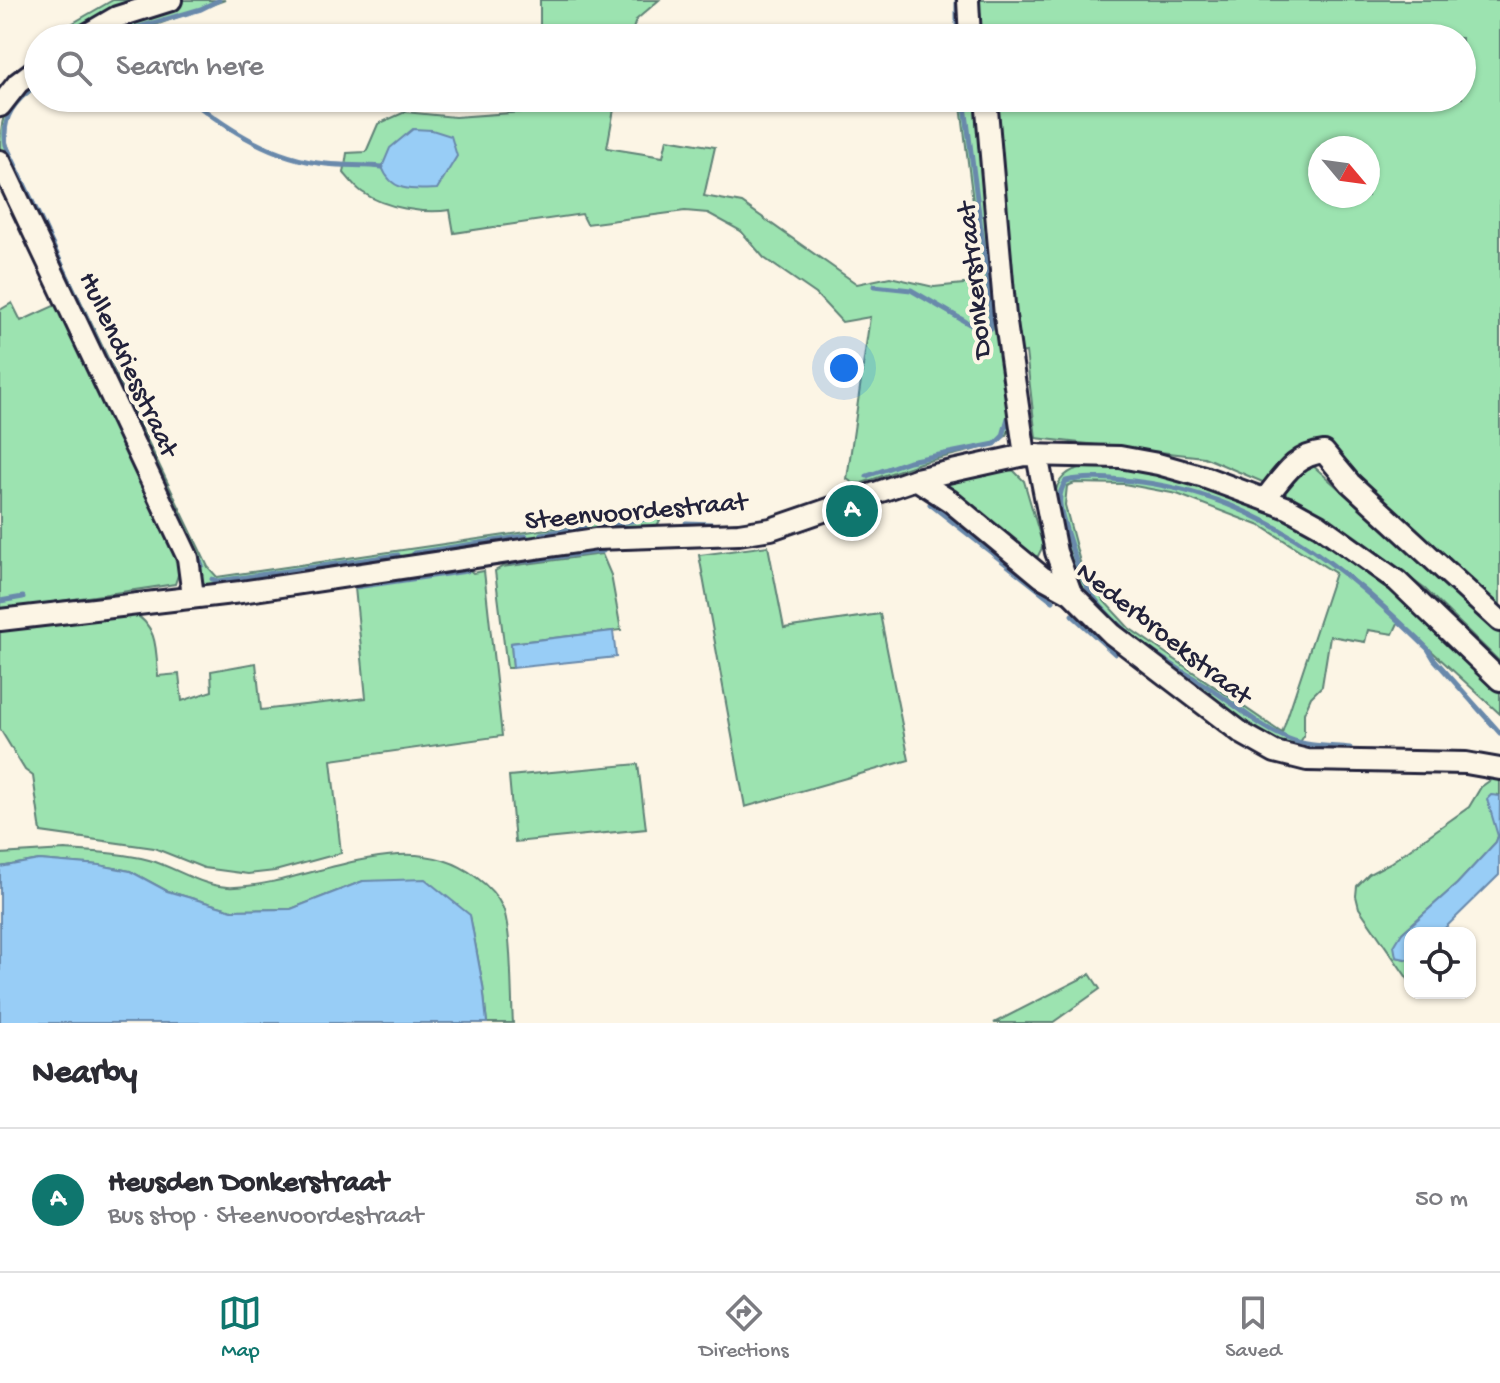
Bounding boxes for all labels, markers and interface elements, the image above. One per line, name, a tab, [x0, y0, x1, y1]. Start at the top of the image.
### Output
search box	[24, 24, 1476, 112]
icon: search	[52, 46, 96, 90]
text: Search here	[116, 51, 264, 86]
north arrow	[1308, 136, 1380, 208]
street label: Donkerstraat	[951, 198, 1001, 362]
street label: Hullendriesstraat	[70, 267, 185, 465]
your location	[824, 348, 864, 388]
pin: A	[826, 481, 878, 541]
street label: Steenvoordestraat	[523, 487, 751, 539]
street label: Nederbroekstraat	[1069, 556, 1259, 715]
map controls	[1404, 927, 1476, 999]
button: locate	[1404, 927, 1476, 999]
text: Nearby	[32, 1055, 137, 1095]
text: Heusden Donkerstraat	[108, 1167, 388, 1202]
text: A	[50, 1185, 66, 1216]
text: 50 m	[1415, 1185, 1468, 1216]
text: Bus stop · Steenvoordestraat	[108, 1202, 423, 1233]
tab: Map	[218, 1291, 262, 1365]
tab: Directions	[699, 1291, 789, 1365]
tab: Saved	[1225, 1291, 1282, 1365]

